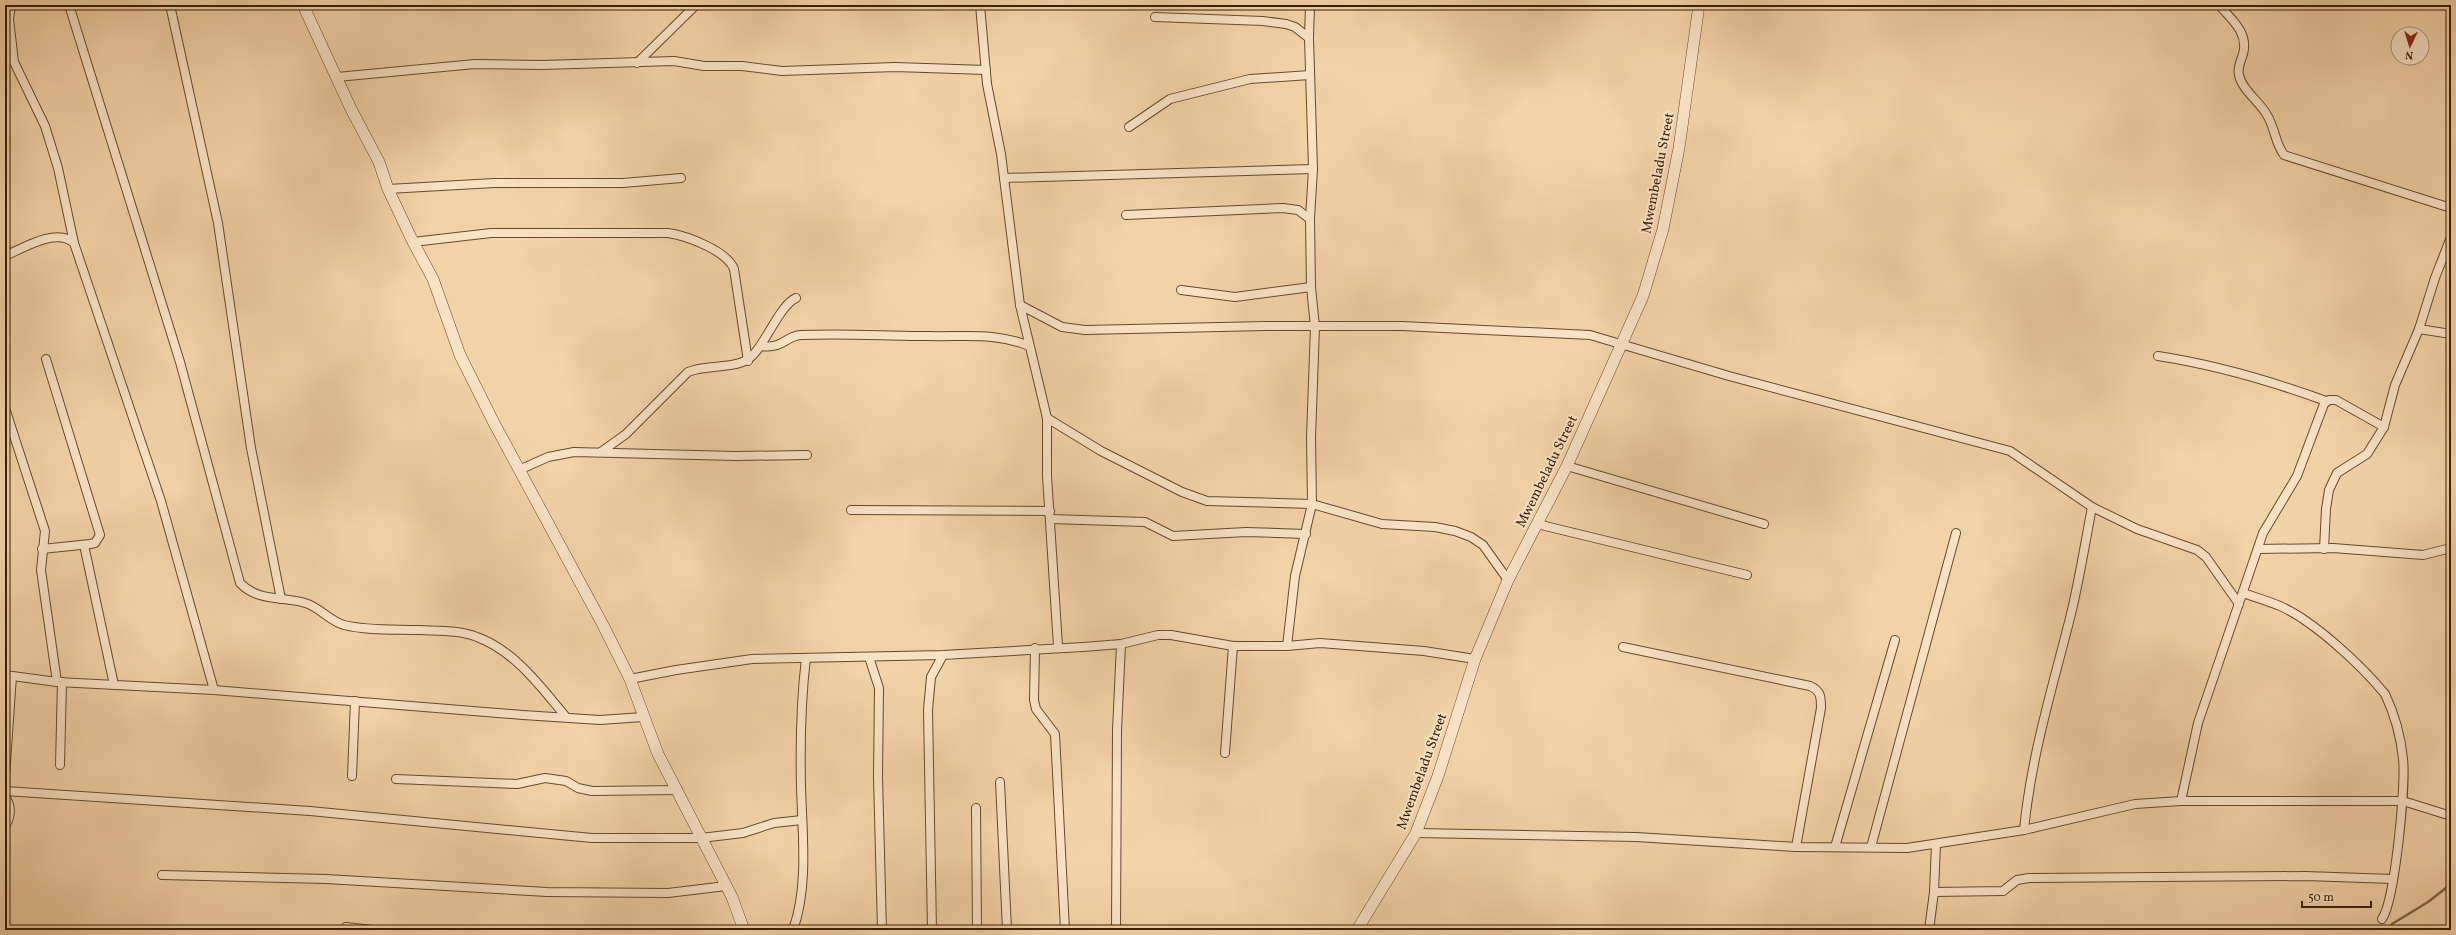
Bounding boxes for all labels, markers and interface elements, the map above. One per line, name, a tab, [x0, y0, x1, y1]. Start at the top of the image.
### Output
north arrow	[2390, 26, 2430, 66]
text: N	[2405, 47, 2414, 62]
street label: Mwembeladu Street	[1637, 111, 1680, 235]
street label: Mwembeladu Street	[1512, 412, 1583, 531]
street label: Mwembeladu Street	[1392, 710, 1452, 832]
scale bar	[2302, 883, 2371, 909]
text: 50 m	[2308, 890, 2334, 906]

